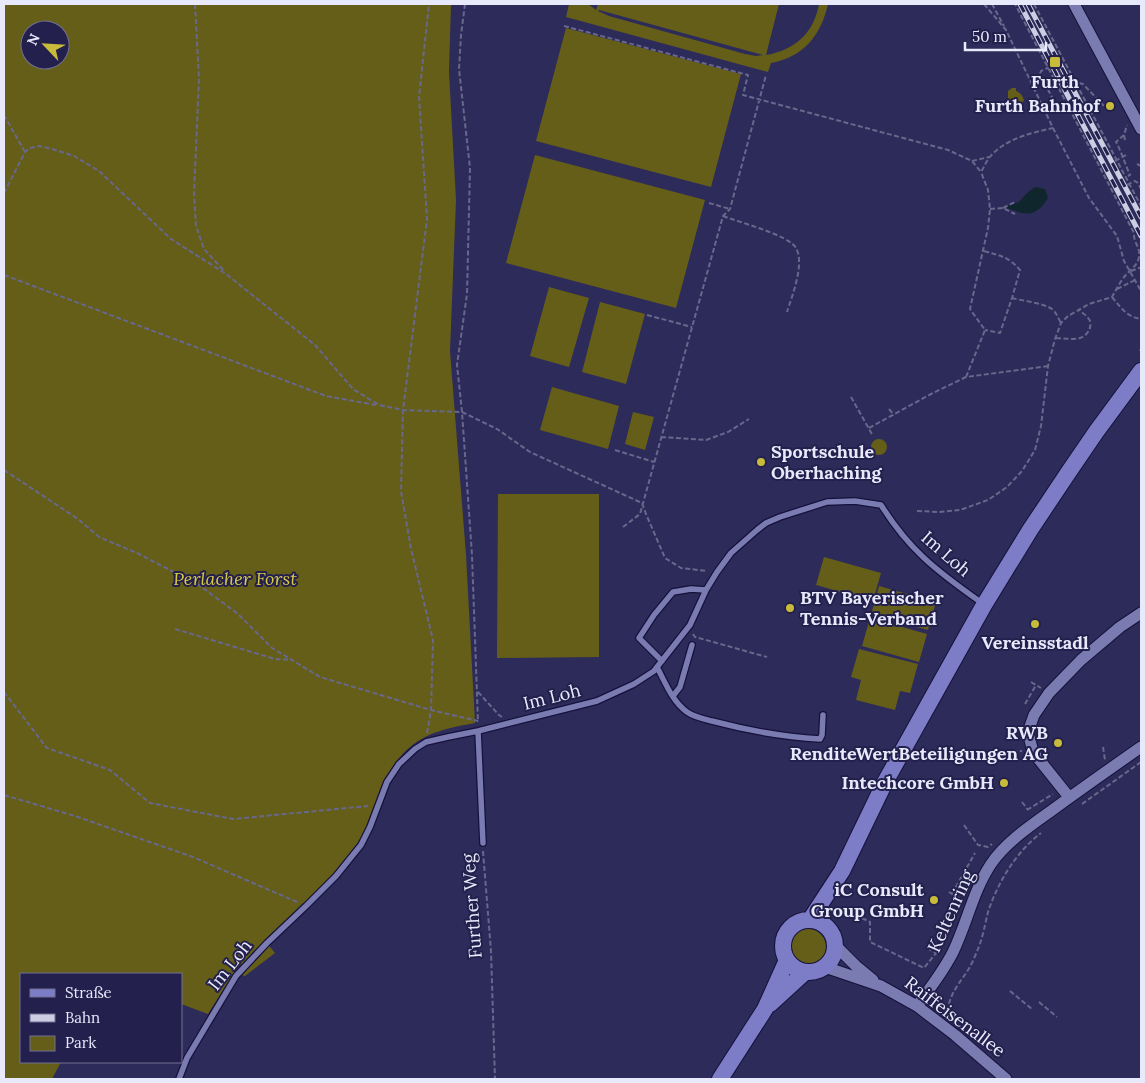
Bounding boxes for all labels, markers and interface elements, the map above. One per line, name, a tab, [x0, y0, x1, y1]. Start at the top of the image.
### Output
north arrow	[20, 20, 70, 70]
scale bar	[965, 20, 1046, 52]
text: 50 m	[972, 27, 1007, 46]
text: N	[23, 31, 44, 48]
marker: Furth	[1048, 55, 1062, 69]
place label: Furth	[1031, 70, 1079, 93]
place label: Furth Bahnhof	[975, 94, 1101, 117]
marker: Furth Bahnhof	[1104, 100, 1116, 112]
place label: Sportschule Oberhaching	[771, 440, 883, 484]
marker: Sportschule Oberhaching	[755, 456, 767, 468]
street label: Im Loh	[917, 526, 976, 582]
park label: Perlacher Forst	[173, 567, 297, 590]
place label: BTV Bayerischer Tennis-Verband	[800, 586, 944, 630]
marker: BTV Bayerischer Tennis-Verband	[784, 602, 796, 614]
marker: Vereinsstadl	[1029, 618, 1041, 630]
place label: Vereinsstadl	[981, 631, 1089, 654]
street label: Im Loh	[521, 678, 583, 715]
place label: RWB RenditeWertBeteiligungen AG	[790, 721, 1048, 765]
marker: RWB RenditeWertBeteiligungen AG	[1052, 737, 1064, 749]
place label: Intechcore GmbH	[841, 771, 994, 794]
marker: Intechcore GmbH	[998, 777, 1010, 789]
street label: Further Weg	[456, 852, 487, 959]
street label: Keltenring	[922, 865, 979, 956]
place label: iC Consult Group GmbH	[811, 878, 925, 922]
marker: iC Consult Group GmbH	[928, 894, 940, 906]
street label: Im Loh	[203, 934, 257, 995]
street label: Raiffeisenallee	[900, 971, 1010, 1062]
legend	[20, 973, 182, 1063]
text: Straße	[65, 983, 112, 1002]
text: Bahn	[65, 1008, 100, 1027]
text: Park	[65, 1033, 96, 1052]

